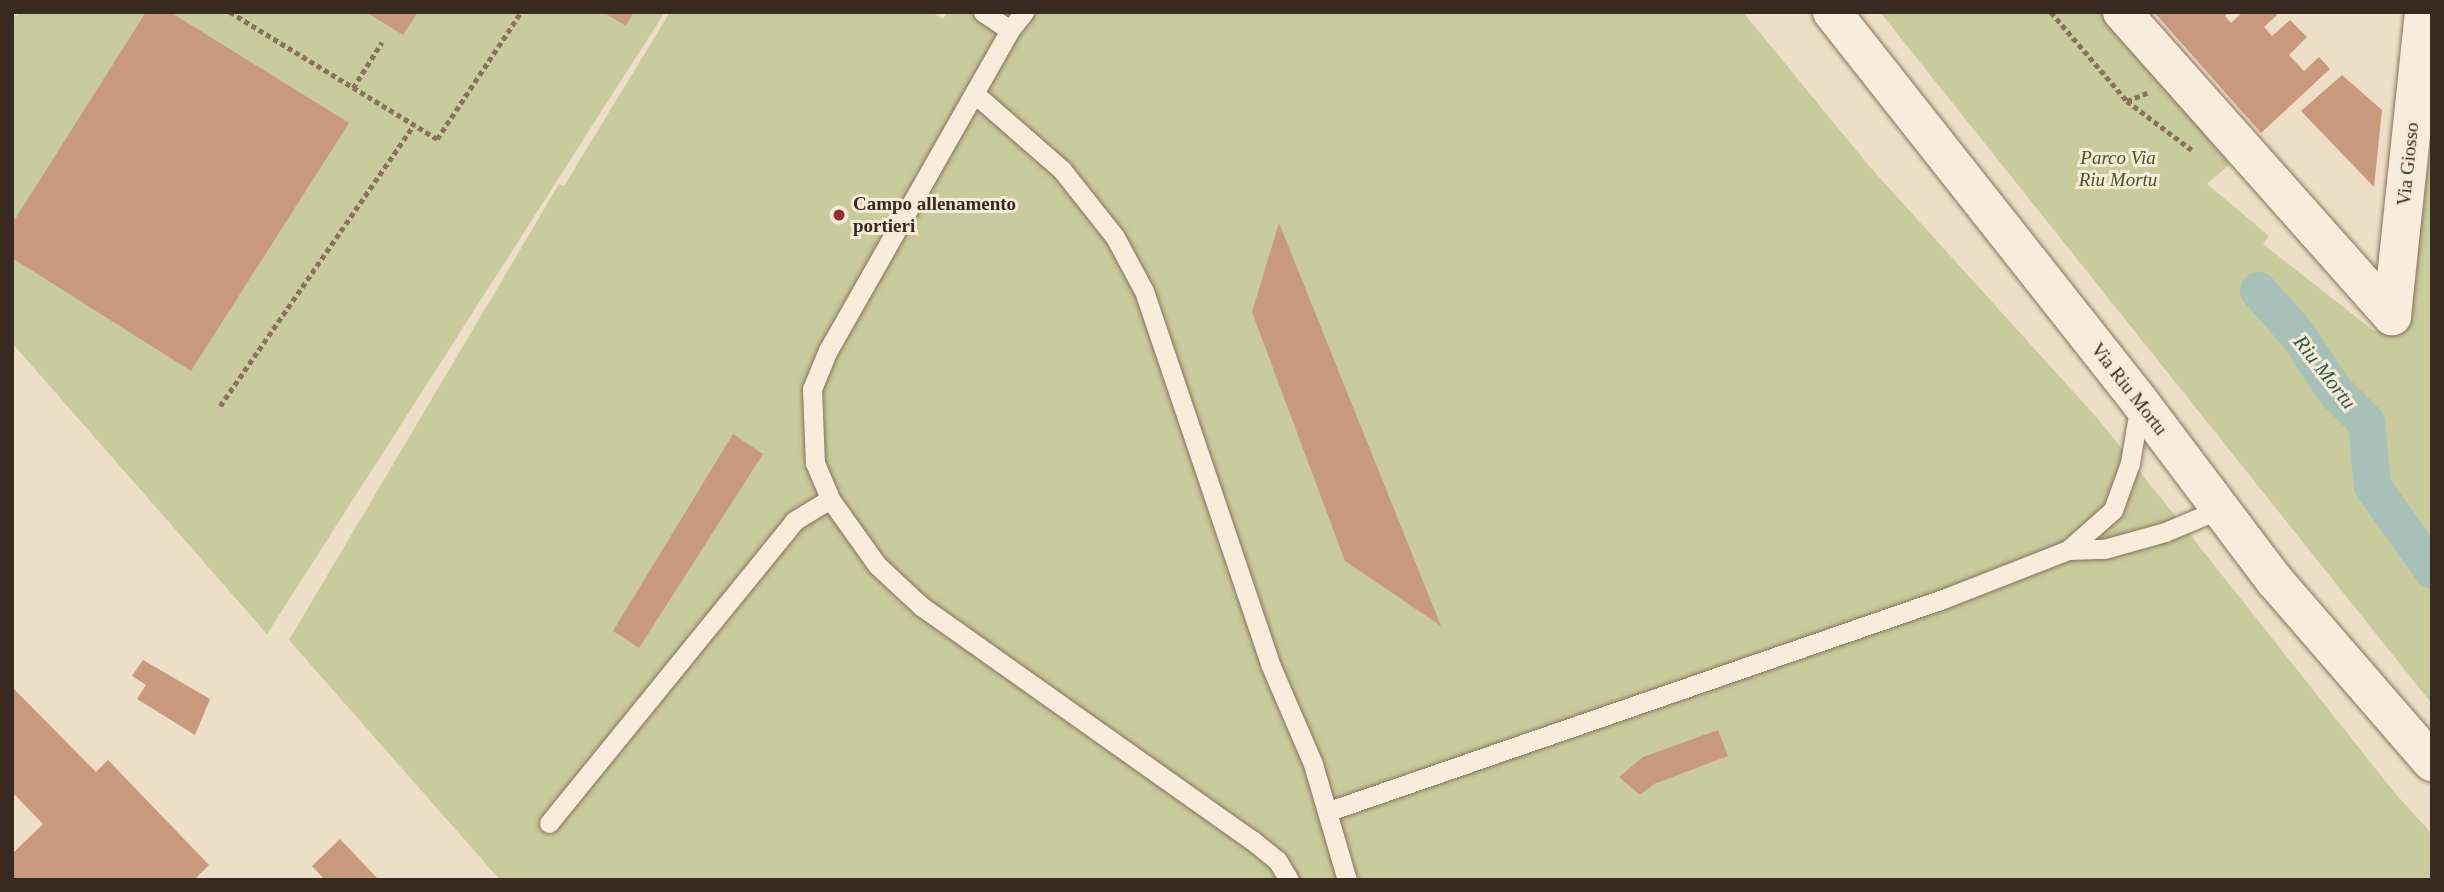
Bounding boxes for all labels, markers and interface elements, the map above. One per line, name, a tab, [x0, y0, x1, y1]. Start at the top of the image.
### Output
street label: Via Giosso	[2392, 121, 2424, 207]
park label: Parco Via Riu Mortu	[2079, 147, 2157, 191]
place label: Campo allenamento portieri	[853, 193, 1016, 237]
marker: Campo allenamento portieri	[831, 207, 847, 223]
water label: Riu Mortu	[2288, 330, 2362, 414]
street label: Via Riu Mortu	[2086, 338, 2172, 440]

